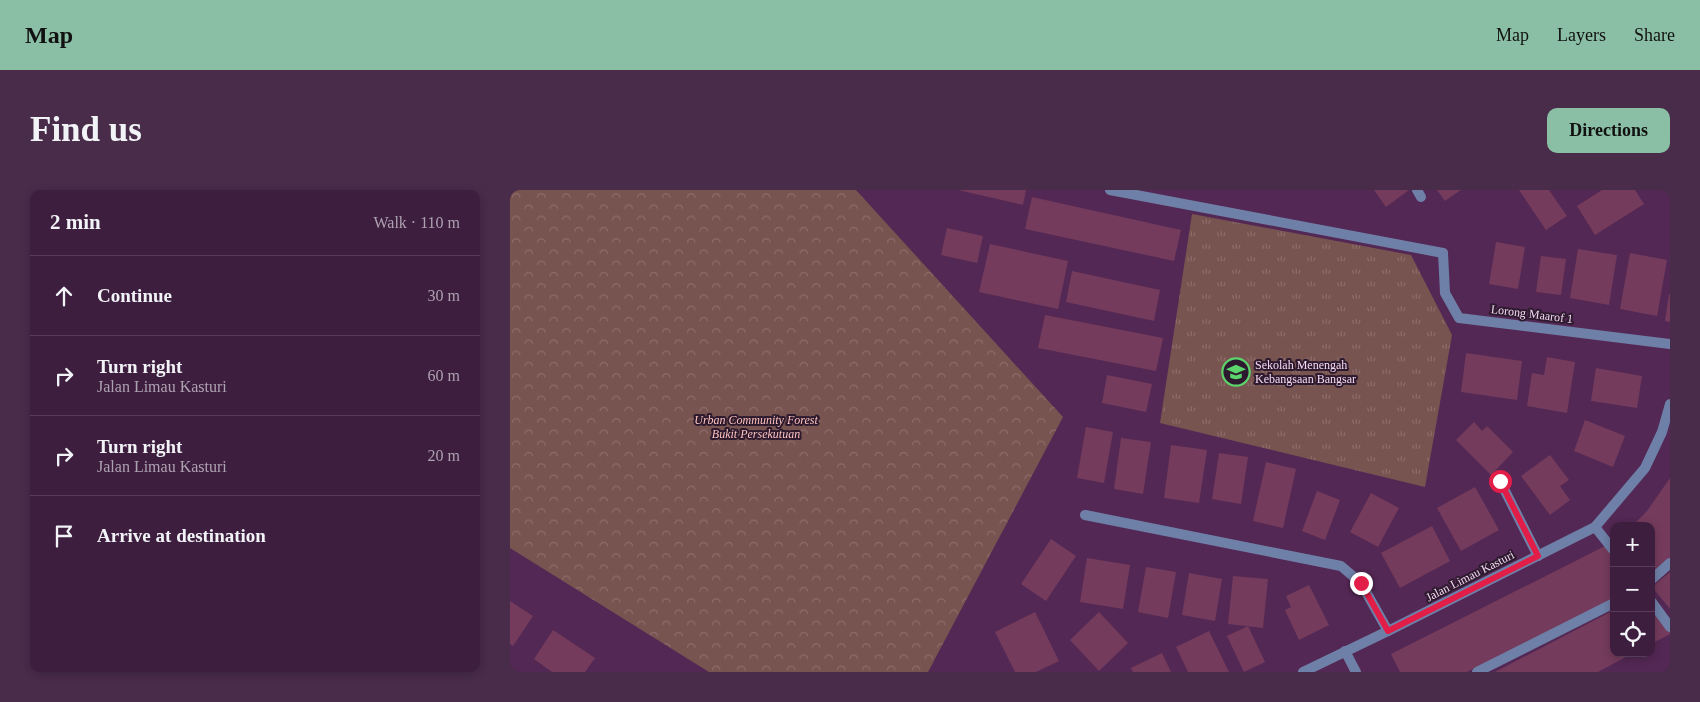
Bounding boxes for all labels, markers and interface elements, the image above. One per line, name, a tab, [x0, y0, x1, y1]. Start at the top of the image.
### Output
text: Map	[25, 22, 73, 48]
text: Map	[1496, 25, 1529, 45]
text: Layers	[1557, 25, 1606, 45]
text: Share	[1634, 25, 1675, 45]
button: Directions	[1547, 108, 1670, 153]
text: Find us	[30, 110, 142, 149]
text: 2 min	[50, 210, 101, 234]
text: Walk · 110 m	[373, 214, 460, 231]
icon: ahead	[50, 282, 78, 310]
text: Continue	[97, 285, 172, 306]
text: 30 m	[428, 287, 460, 304]
street label: Lorong Maarof 1	[1490, 302, 1574, 326]
text: Turn right	[97, 356, 182, 377]
school or university icon: Sekolah Menengah Kebangsaan Bangsar	[1221, 357, 1251, 387]
place label: Sekolah Menengah Kebangsaan Bangsar	[1255, 358, 1356, 386]
icon: right	[50, 362, 78, 390]
text: 60 m	[428, 367, 460, 384]
text: Jalan Limau Kasturi	[97, 378, 227, 395]
park label: Urban Community Forest Bukit Persekutuan	[694, 413, 818, 441]
text: Turn right	[97, 436, 182, 457]
icon: right	[50, 442, 78, 470]
text: 20 m	[428, 447, 460, 464]
text: Jalan Limau Kasturi	[97, 458, 227, 475]
route start	[1489, 470, 1512, 493]
icon: arrive	[50, 522, 78, 550]
map controls	[1610, 522, 1655, 657]
button: +	[1610, 522, 1655, 567]
text: Arrive at destination	[97, 525, 266, 546]
street label: Jalan Limau Kasturi	[1423, 547, 1517, 604]
button: −	[1610, 567, 1655, 612]
route end	[1350, 572, 1373, 595]
button: locate	[1610, 612, 1655, 657]

